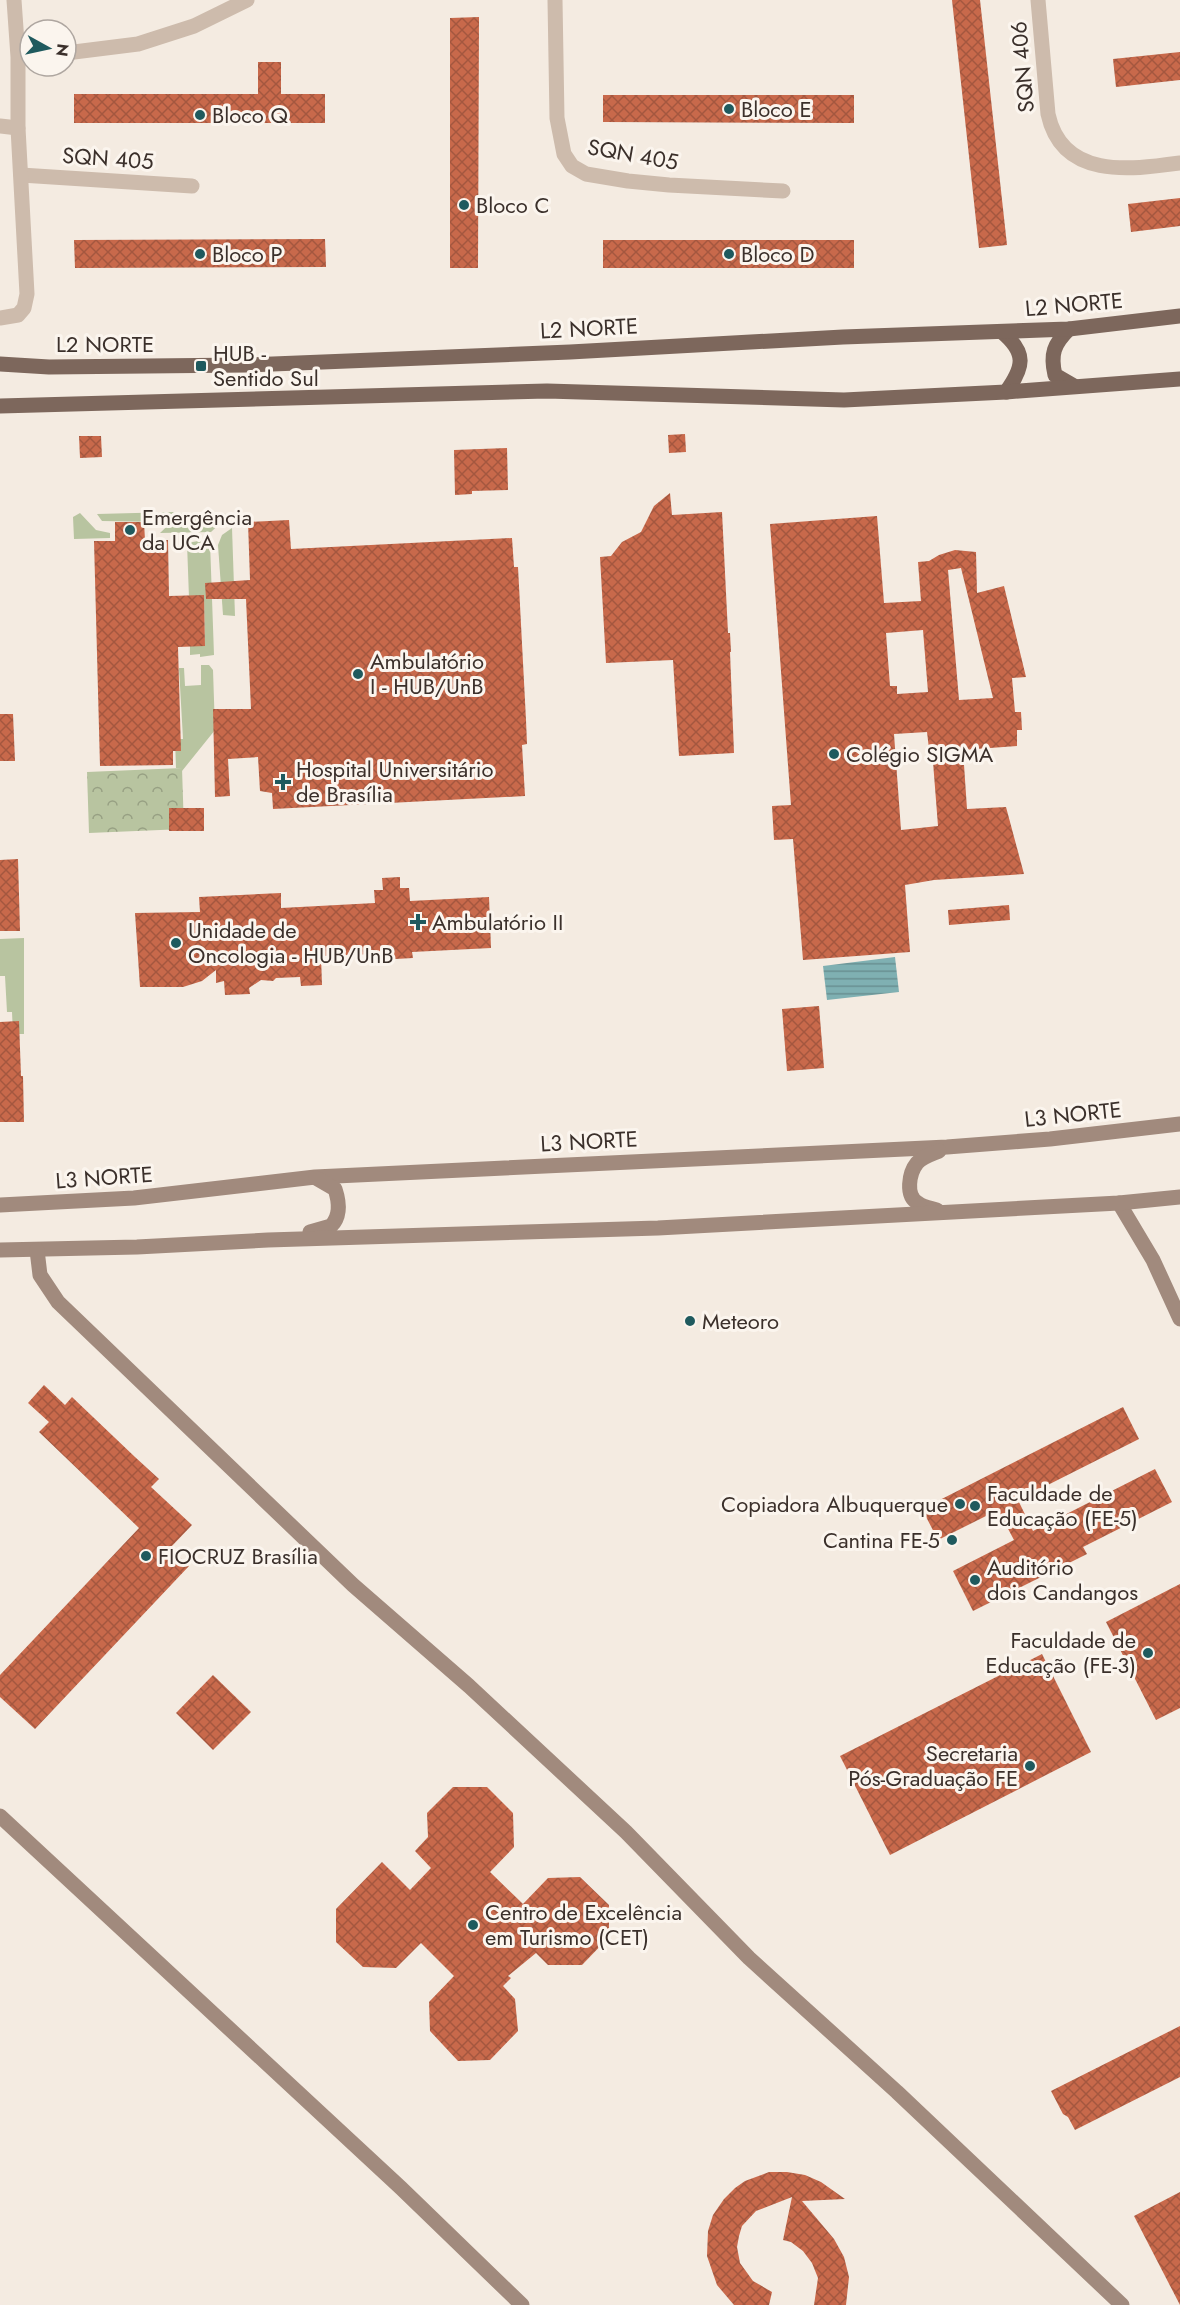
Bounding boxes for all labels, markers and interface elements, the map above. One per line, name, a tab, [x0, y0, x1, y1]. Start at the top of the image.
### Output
north arrow	[18, 18, 78, 78]
street label: SQN 406	[1002, 20, 1042, 114]
text: N	[50, 42, 75, 58]
place label: Bloco E	[741, 93, 812, 125]
place label: Bloco Q	[212, 99, 288, 131]
marker: Bloco E	[722, 102, 736, 116]
marker: Bloco Q	[193, 108, 207, 122]
street label: SQN 405	[585, 130, 681, 178]
street label: SQN 405	[61, 139, 155, 177]
place label: Bloco C	[476, 189, 550, 221]
marker: Bloco C	[457, 198, 471, 212]
place label: Bloco P	[212, 238, 283, 270]
place label: Bloco D	[741, 238, 814, 270]
marker: Bloco P	[193, 247, 207, 261]
marker: Bloco D	[722, 247, 736, 261]
street label: L2 NORTE	[1024, 284, 1124, 324]
street label: L2 NORTE	[539, 309, 639, 347]
street label: L2 NORTE	[56, 328, 154, 360]
place label: HUB - Sentido Sul	[213, 337, 319, 394]
marker: HUB - Sentido Sul	[194, 359, 208, 373]
place label: Emergência da UCA	[142, 501, 252, 558]
marker: Emergência da UCA	[123, 523, 137, 537]
place label: Ambulatório I - HUB/UnB	[370, 645, 484, 702]
marker: Ambulatório I - HUB/UnB	[351, 667, 365, 681]
place label: Colégio SIGMA	[846, 738, 994, 770]
marker: Colégio SIGMA	[827, 747, 841, 761]
place label: Hospital Universitário de Brasília	[296, 753, 493, 810]
marker: Hospital Universitário de Brasília	[274, 773, 292, 791]
place label: Ambulatório II	[432, 906, 563, 938]
marker: Ambulatório II	[409, 913, 427, 931]
place label: Unidade de Oncologia - HUB/UnB	[188, 914, 394, 971]
marker: Unidade de Oncologia - HUB/UnB	[169, 936, 183, 950]
street label: L3 NORTE	[1023, 1093, 1123, 1135]
street label: L3 NORTE	[539, 1122, 639, 1160]
street label: L3 NORTE	[54, 1158, 154, 1196]
place label: Meteoro	[702, 1305, 779, 1337]
marker: Meteoro	[683, 1314, 697, 1328]
place label: Faculdade de Educação (FE-5)	[987, 1477, 1138, 1534]
place label: Copiadora Albuquerque	[721, 1488, 948, 1520]
marker: Copiadora Albuquerque	[953, 1497, 967, 1511]
marker: Faculdade de Educação (FE-5)	[968, 1499, 982, 1513]
place label: Cantina FE-5	[823, 1524, 940, 1556]
marker: Cantina FE-5	[945, 1533, 959, 1547]
place label: FIOCRUZ Brasília	[158, 1540, 318, 1572]
marker: FIOCRUZ Brasília	[139, 1549, 153, 1563]
place label: Auditório dois Candangos	[987, 1551, 1138, 1608]
marker: Auditório dois Candangos	[968, 1573, 982, 1587]
place label: Faculdade de Educação (FE-3)	[986, 1624, 1136, 1681]
marker: Faculdade de Educação (FE-3)	[1141, 1646, 1155, 1660]
place label: Secretaria Pós-Graduação FE	[848, 1737, 1018, 1794]
marker: Secretaria Pós-Graduação FE	[1023, 1759, 1037, 1773]
place label: Centro de Excelência em Turismo (CET)	[485, 1896, 682, 1953]
marker: Centro de Excelência em Turismo (CET)	[466, 1918, 480, 1932]

